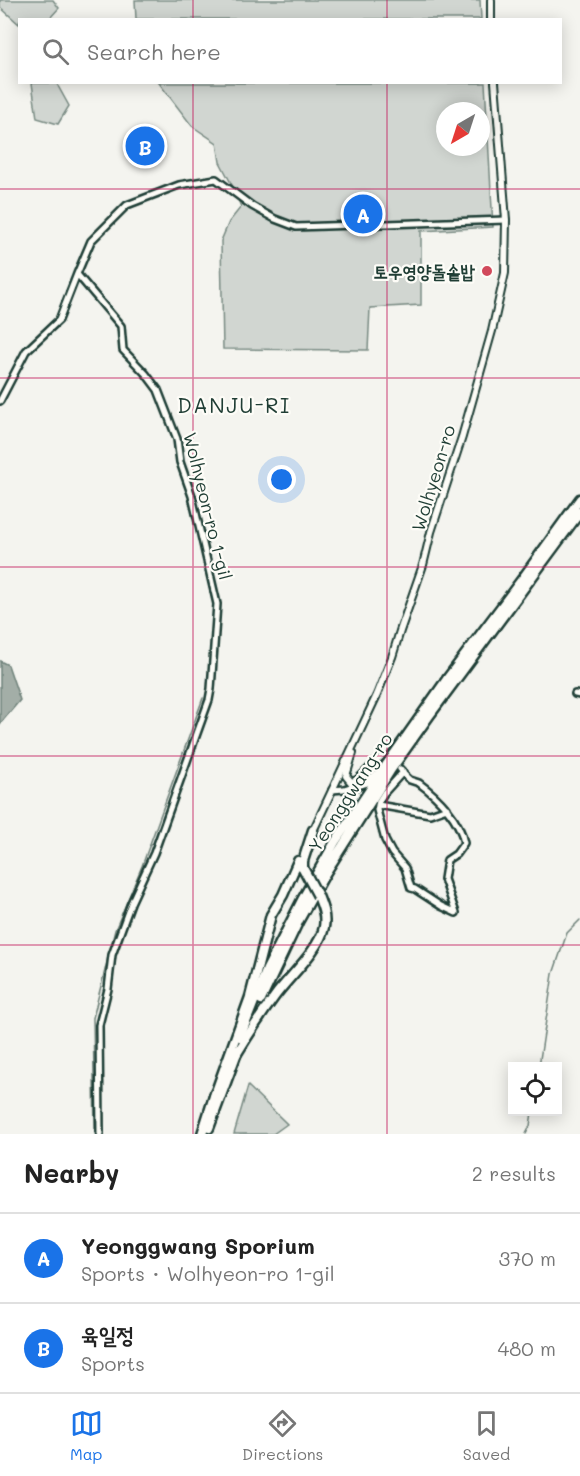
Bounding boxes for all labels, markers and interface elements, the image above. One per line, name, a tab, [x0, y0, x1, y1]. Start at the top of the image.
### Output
search box	[18, 18, 562, 84]
icon: search	[39, 35, 72, 68]
text: Search here	[87, 37, 221, 66]
north arrow	[436, 102, 490, 156]
pin: B	[126, 124, 164, 168]
pin: A	[344, 192, 382, 236]
place label: 토우영양돌솥밥	[374, 259, 476, 283]
marker: 토우영양돌솥밥	[480, 264, 494, 278]
district label: DANJU-RI	[177, 391, 291, 418]
street label: Wolhyeon-ro	[405, 422, 461, 534]
street label: Wolhyeon-ro 1-gil	[178, 430, 238, 582]
your location	[267, 465, 296, 494]
street label: Yeonggwang-ro	[303, 728, 398, 856]
map controls	[508, 1062, 562, 1116]
button: locate	[508, 1062, 562, 1116]
text: Nearby	[24, 1156, 119, 1190]
text: 2 results	[472, 1160, 556, 1186]
text: Yeonggwang Sporium	[81, 1231, 315, 1260]
text: A	[37, 1245, 50, 1271]
text: 370 m	[498, 1245, 556, 1271]
text: Sports · Wolhyeon-ro 1-gil	[81, 1260, 335, 1286]
text: 육일정	[81, 1320, 134, 1349]
text: B	[37, 1335, 50, 1361]
text: 480 m	[497, 1335, 556, 1361]
text: Sports	[81, 1350, 145, 1376]
tab: Map	[70, 1407, 103, 1464]
tab: Directions	[242, 1407, 323, 1464]
tab: Saved	[463, 1407, 510, 1464]

